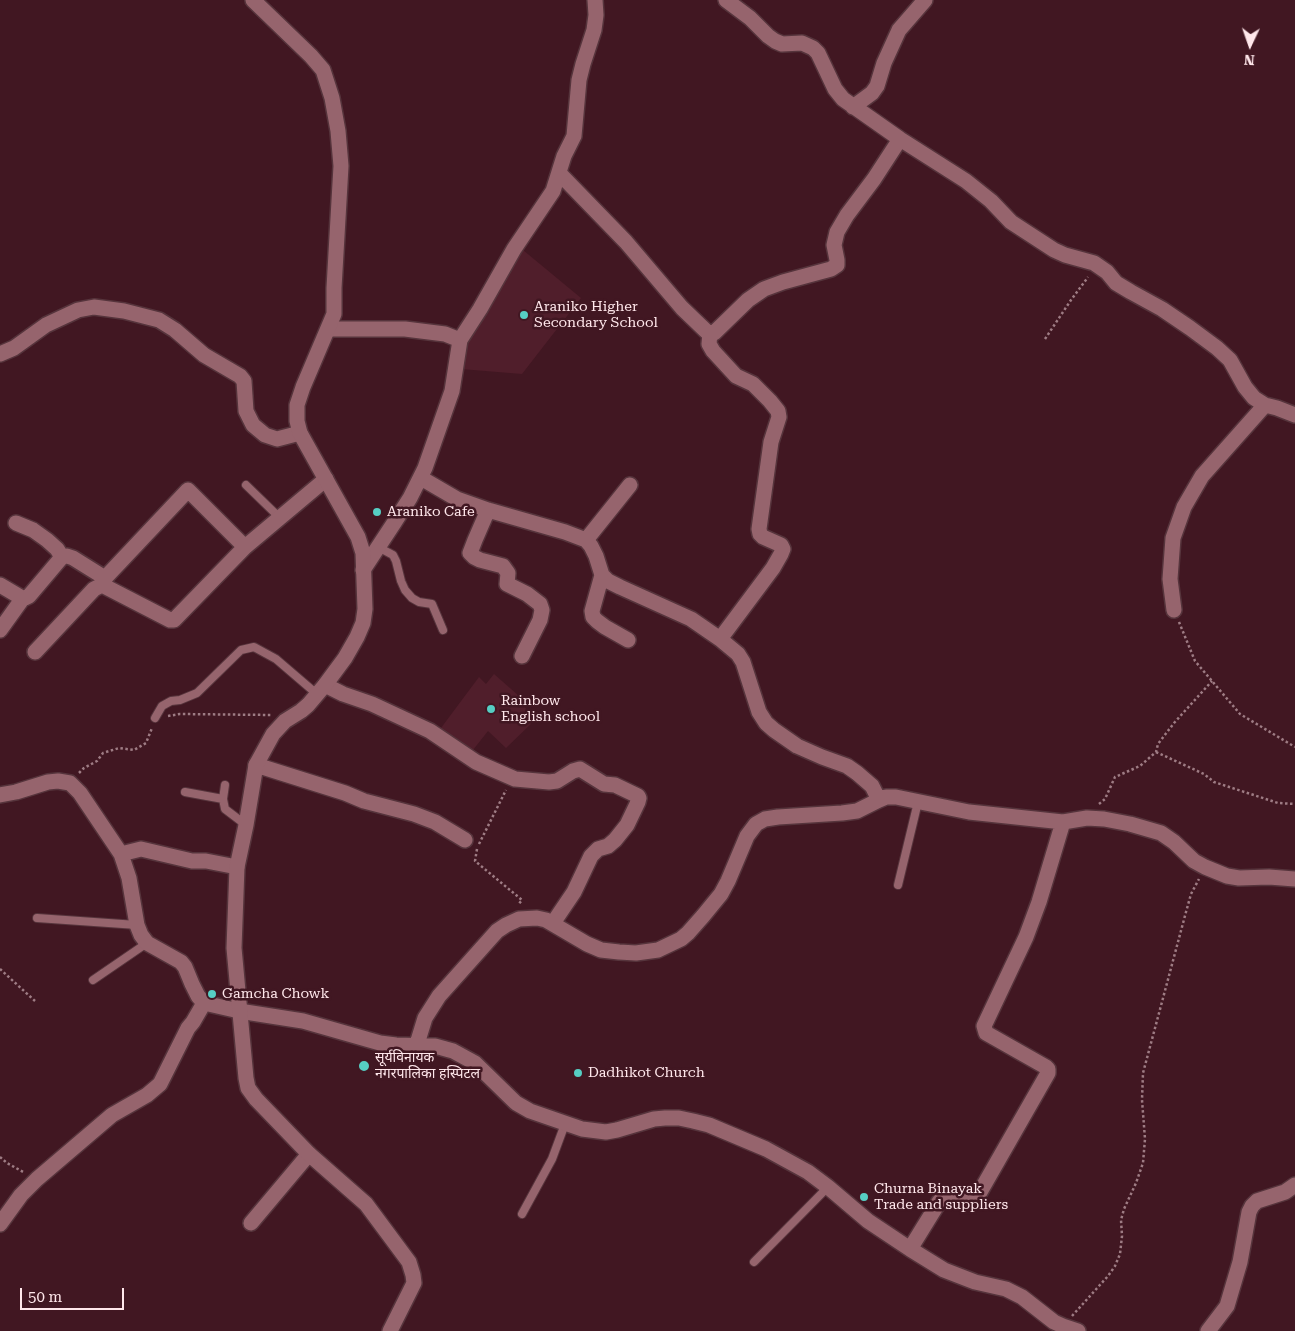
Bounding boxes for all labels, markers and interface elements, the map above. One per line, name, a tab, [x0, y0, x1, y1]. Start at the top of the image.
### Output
north arrow	[1225, 20, 1275, 70]
text: N	[1243, 52, 1255, 68]
place label: Araniko Higher Secondary School	[534, 299, 658, 332]
marker: Araniko Higher Secondary School	[518, 309, 530, 321]
place label: Araniko Cafe	[387, 504, 475, 520]
marker: Araniko Cafe	[371, 506, 383, 518]
place label: Rainbow English school	[501, 693, 600, 726]
marker: Rainbow English school	[485, 703, 497, 715]
place label: Gamcha Chowk	[222, 986, 329, 1002]
marker: Gamcha Chowk	[206, 988, 218, 1000]
place label: सूर्यविनायक नगरपालिका हस्पिटल	[375, 1050, 480, 1082]
marker: सूर्यविनायक नगरपालिका हस्पिटल	[357, 1059, 371, 1073]
place label: Dadhikot Church	[588, 1065, 705, 1081]
marker: Dadhikot Church	[572, 1067, 584, 1079]
place label: Churna Binayak Trade and suppliers	[874, 1181, 1008, 1214]
marker: Churna Binayak Trade and suppliers	[858, 1191, 870, 1203]
scale bar	[22, 1278, 126, 1310]
text: 50 m	[28, 1288, 62, 1306]

